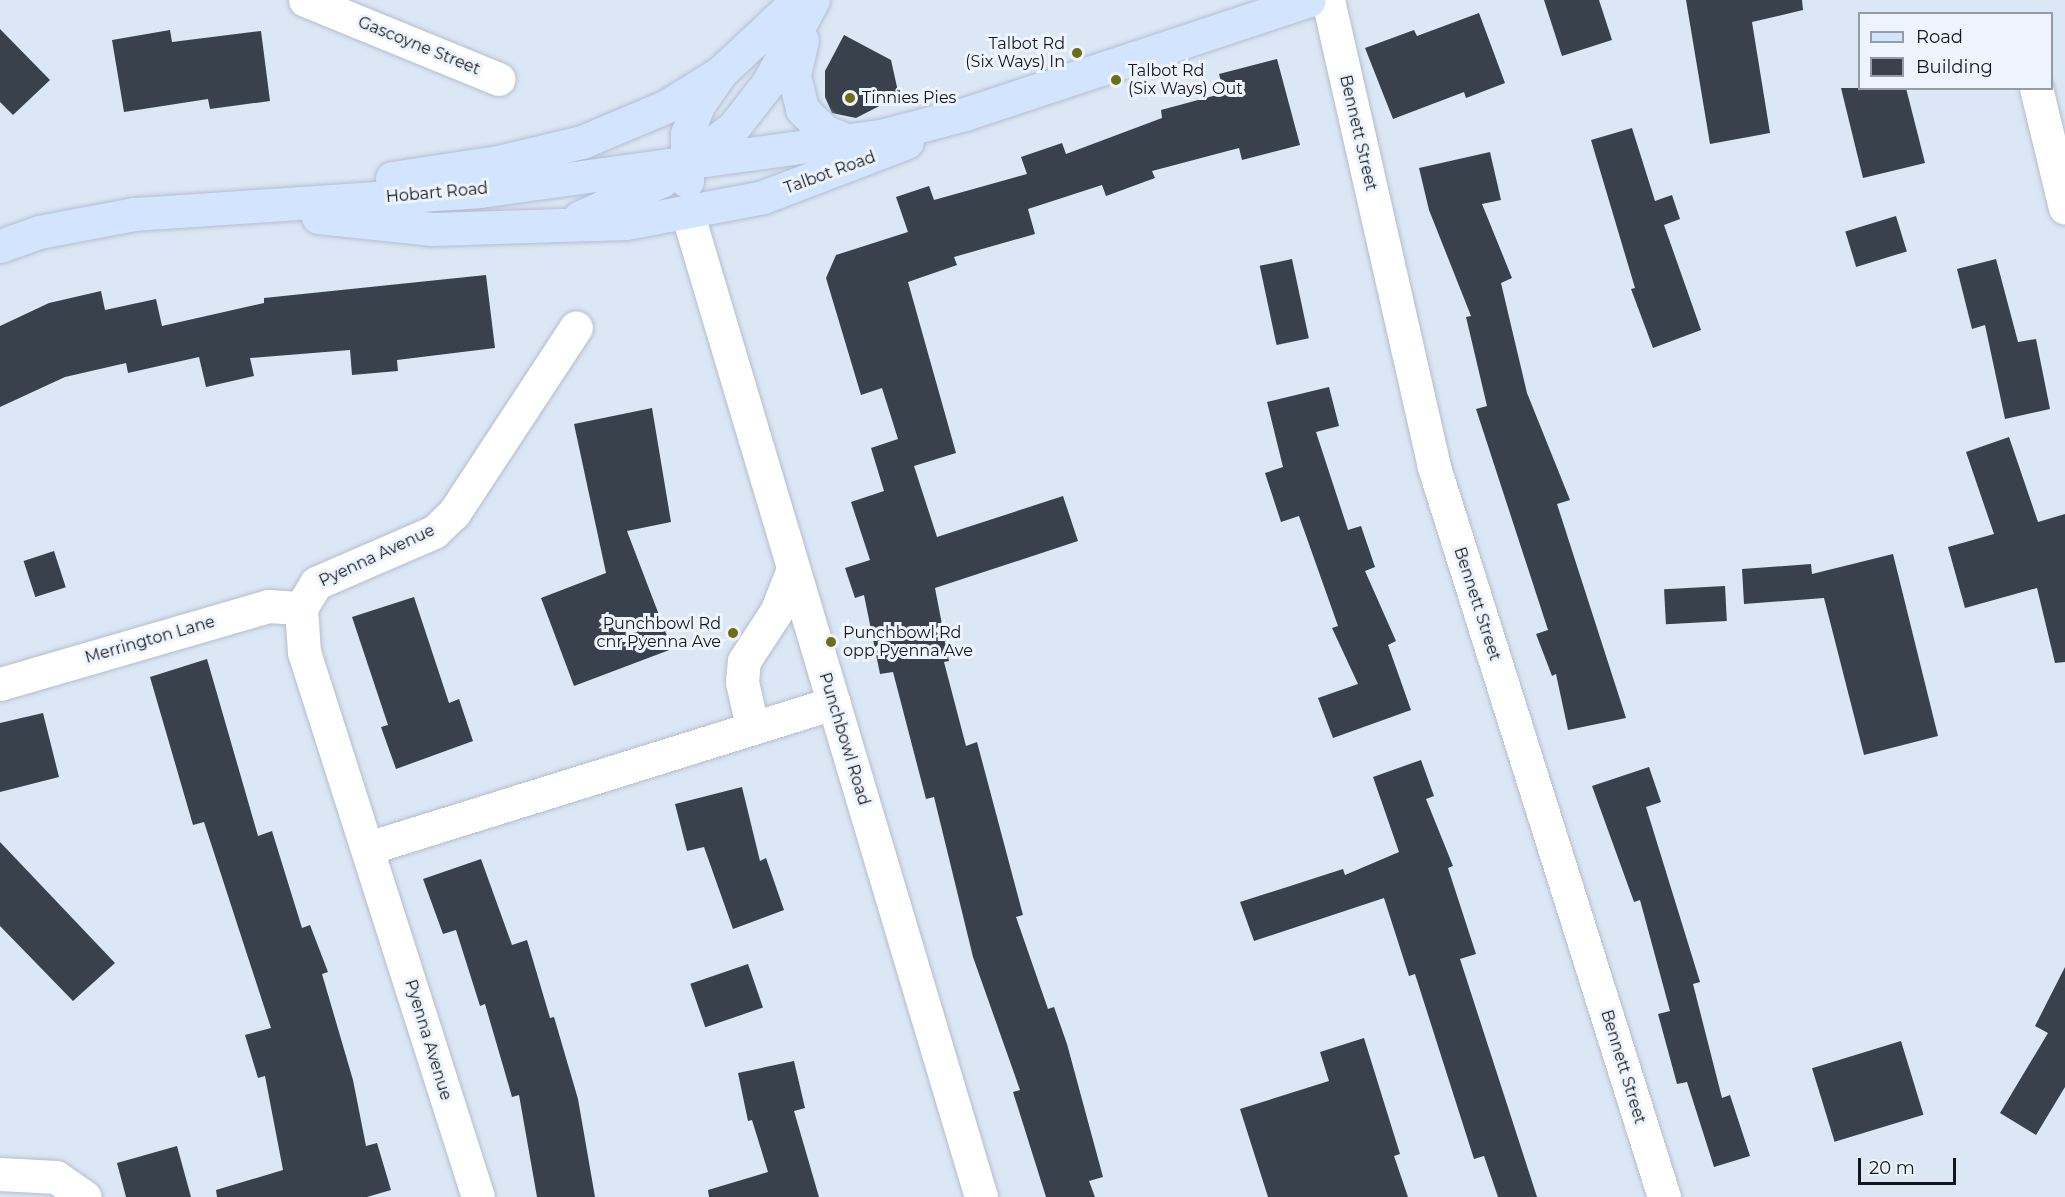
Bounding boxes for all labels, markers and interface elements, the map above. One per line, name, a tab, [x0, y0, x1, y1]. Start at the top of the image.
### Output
legend	[1858, 12, 2053, 90]
street label: Gascoyne Street	[355, 13, 483, 79]
text: Road	[1916, 26, 1963, 48]
place label: Talbot Rd (Six Ways) In	[965, 34, 1065, 72]
marker: Talbot Rd (Six Ways) In	[1070, 46, 1084, 60]
text: Building	[1916, 56, 1993, 78]
place label: Talbot Rd (Six Ways) Out	[1128, 61, 1243, 99]
marker: Talbot Rd (Six Ways) Out	[1109, 73, 1123, 87]
street label: Bennett Street	[1335, 73, 1381, 193]
place label: Tinnies Pies	[862, 88, 956, 108]
marker: Tinnies Pies	[843, 91, 857, 105]
street label: Talbot Road	[782, 148, 878, 198]
street label: Hobart Road	[385, 179, 489, 207]
street label: Pyenna Avenue	[316, 521, 438, 591]
street label: Bennett Street	[1450, 545, 1504, 663]
street label: Merrington Lane	[83, 612, 217, 668]
place label: Punchbowl Rd cnr Pyenna Ave	[597, 614, 721, 652]
place label: Punchbowl Rd opp Pyenna Ave	[843, 623, 973, 661]
marker: Punchbowl Rd cnr Pyenna Ave	[726, 626, 740, 640]
marker: Punchbowl Rd opp Pyenna Ave	[824, 635, 838, 649]
street label: Punchbowl Road	[815, 670, 873, 808]
street label: Pyenna Avenue	[401, 977, 455, 1103]
street label: Bennett Street	[1597, 1008, 1649, 1126]
scale bar	[1861, 1146, 1958, 1184]
text: 20 m	[1869, 1157, 1915, 1179]

